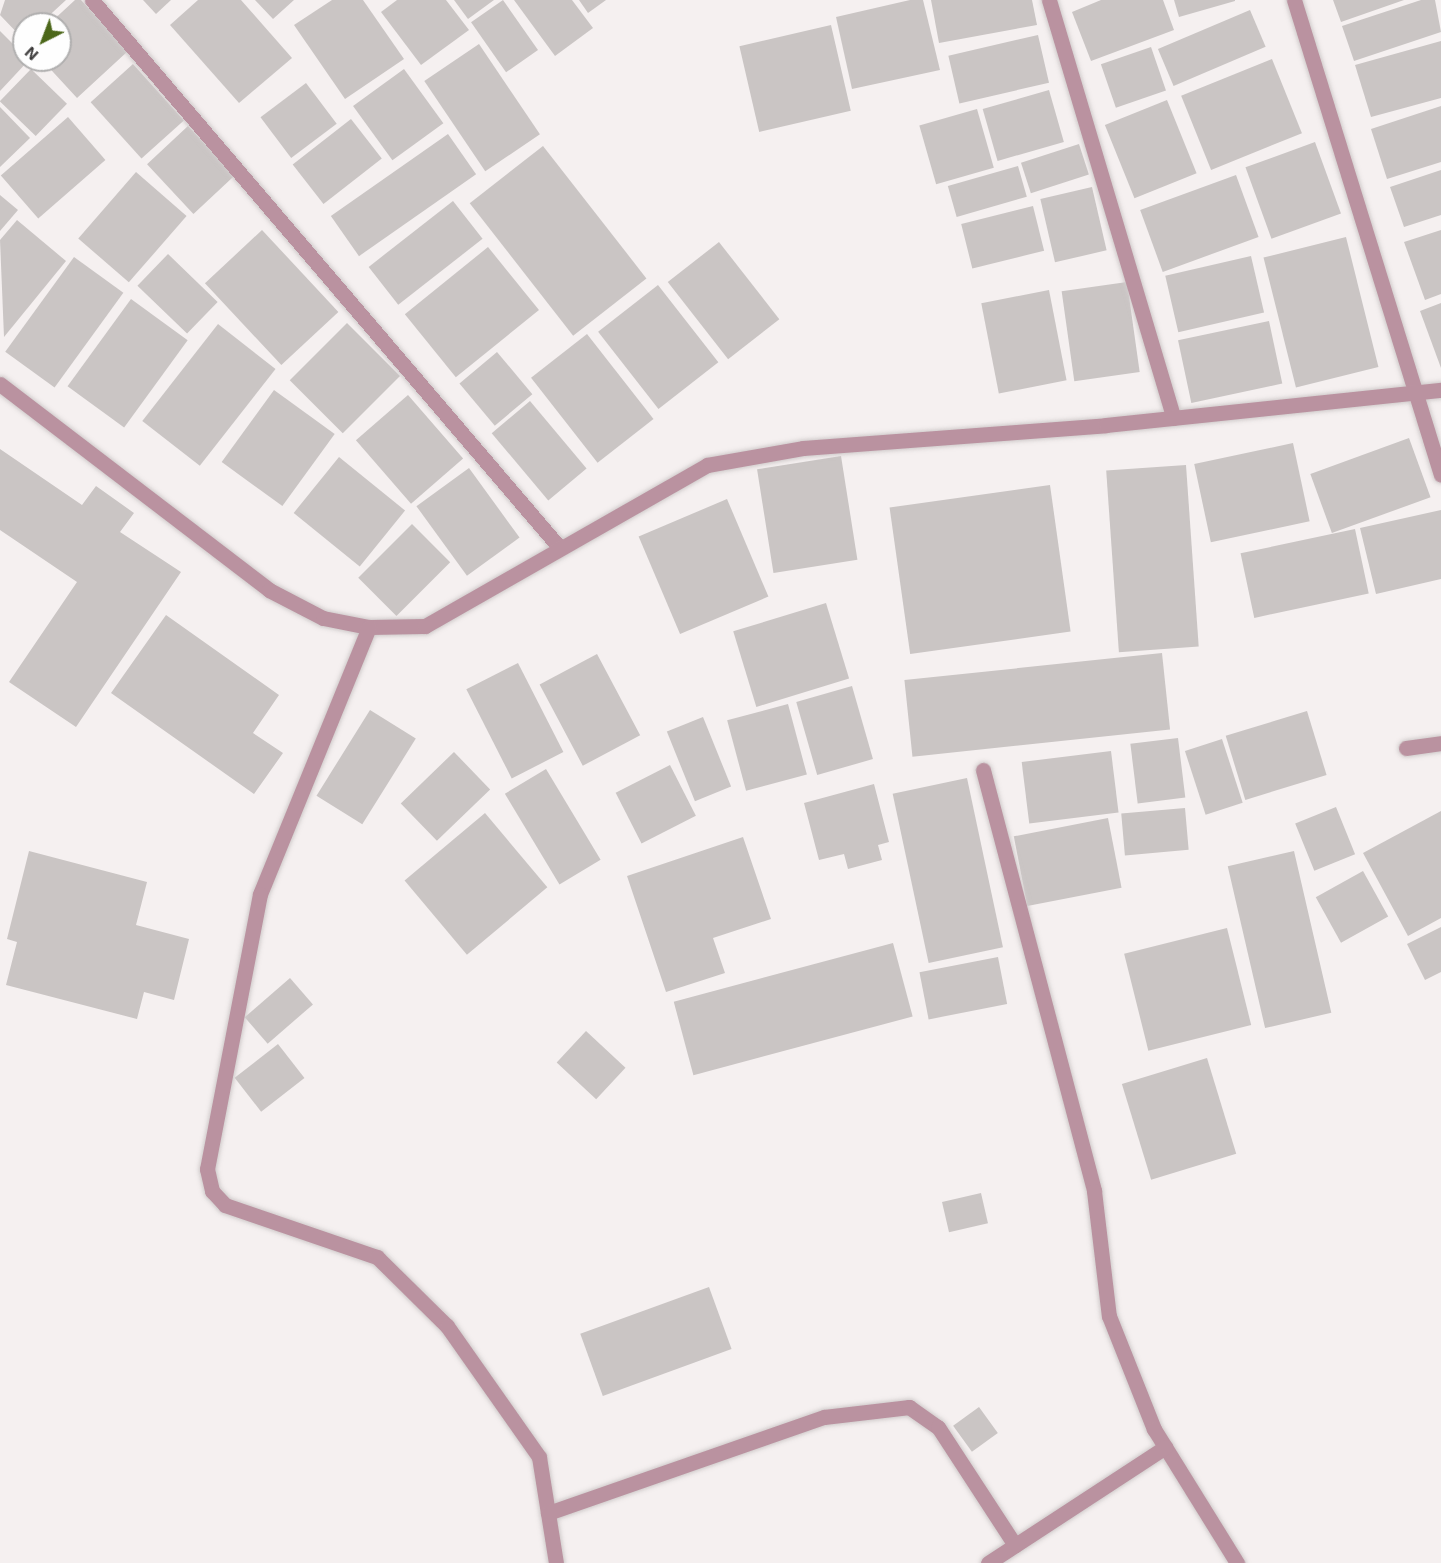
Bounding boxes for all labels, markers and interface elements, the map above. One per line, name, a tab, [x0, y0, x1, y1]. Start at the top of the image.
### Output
north arrow	[12, 12, 72, 72]
text: N	[20, 43, 42, 65]

